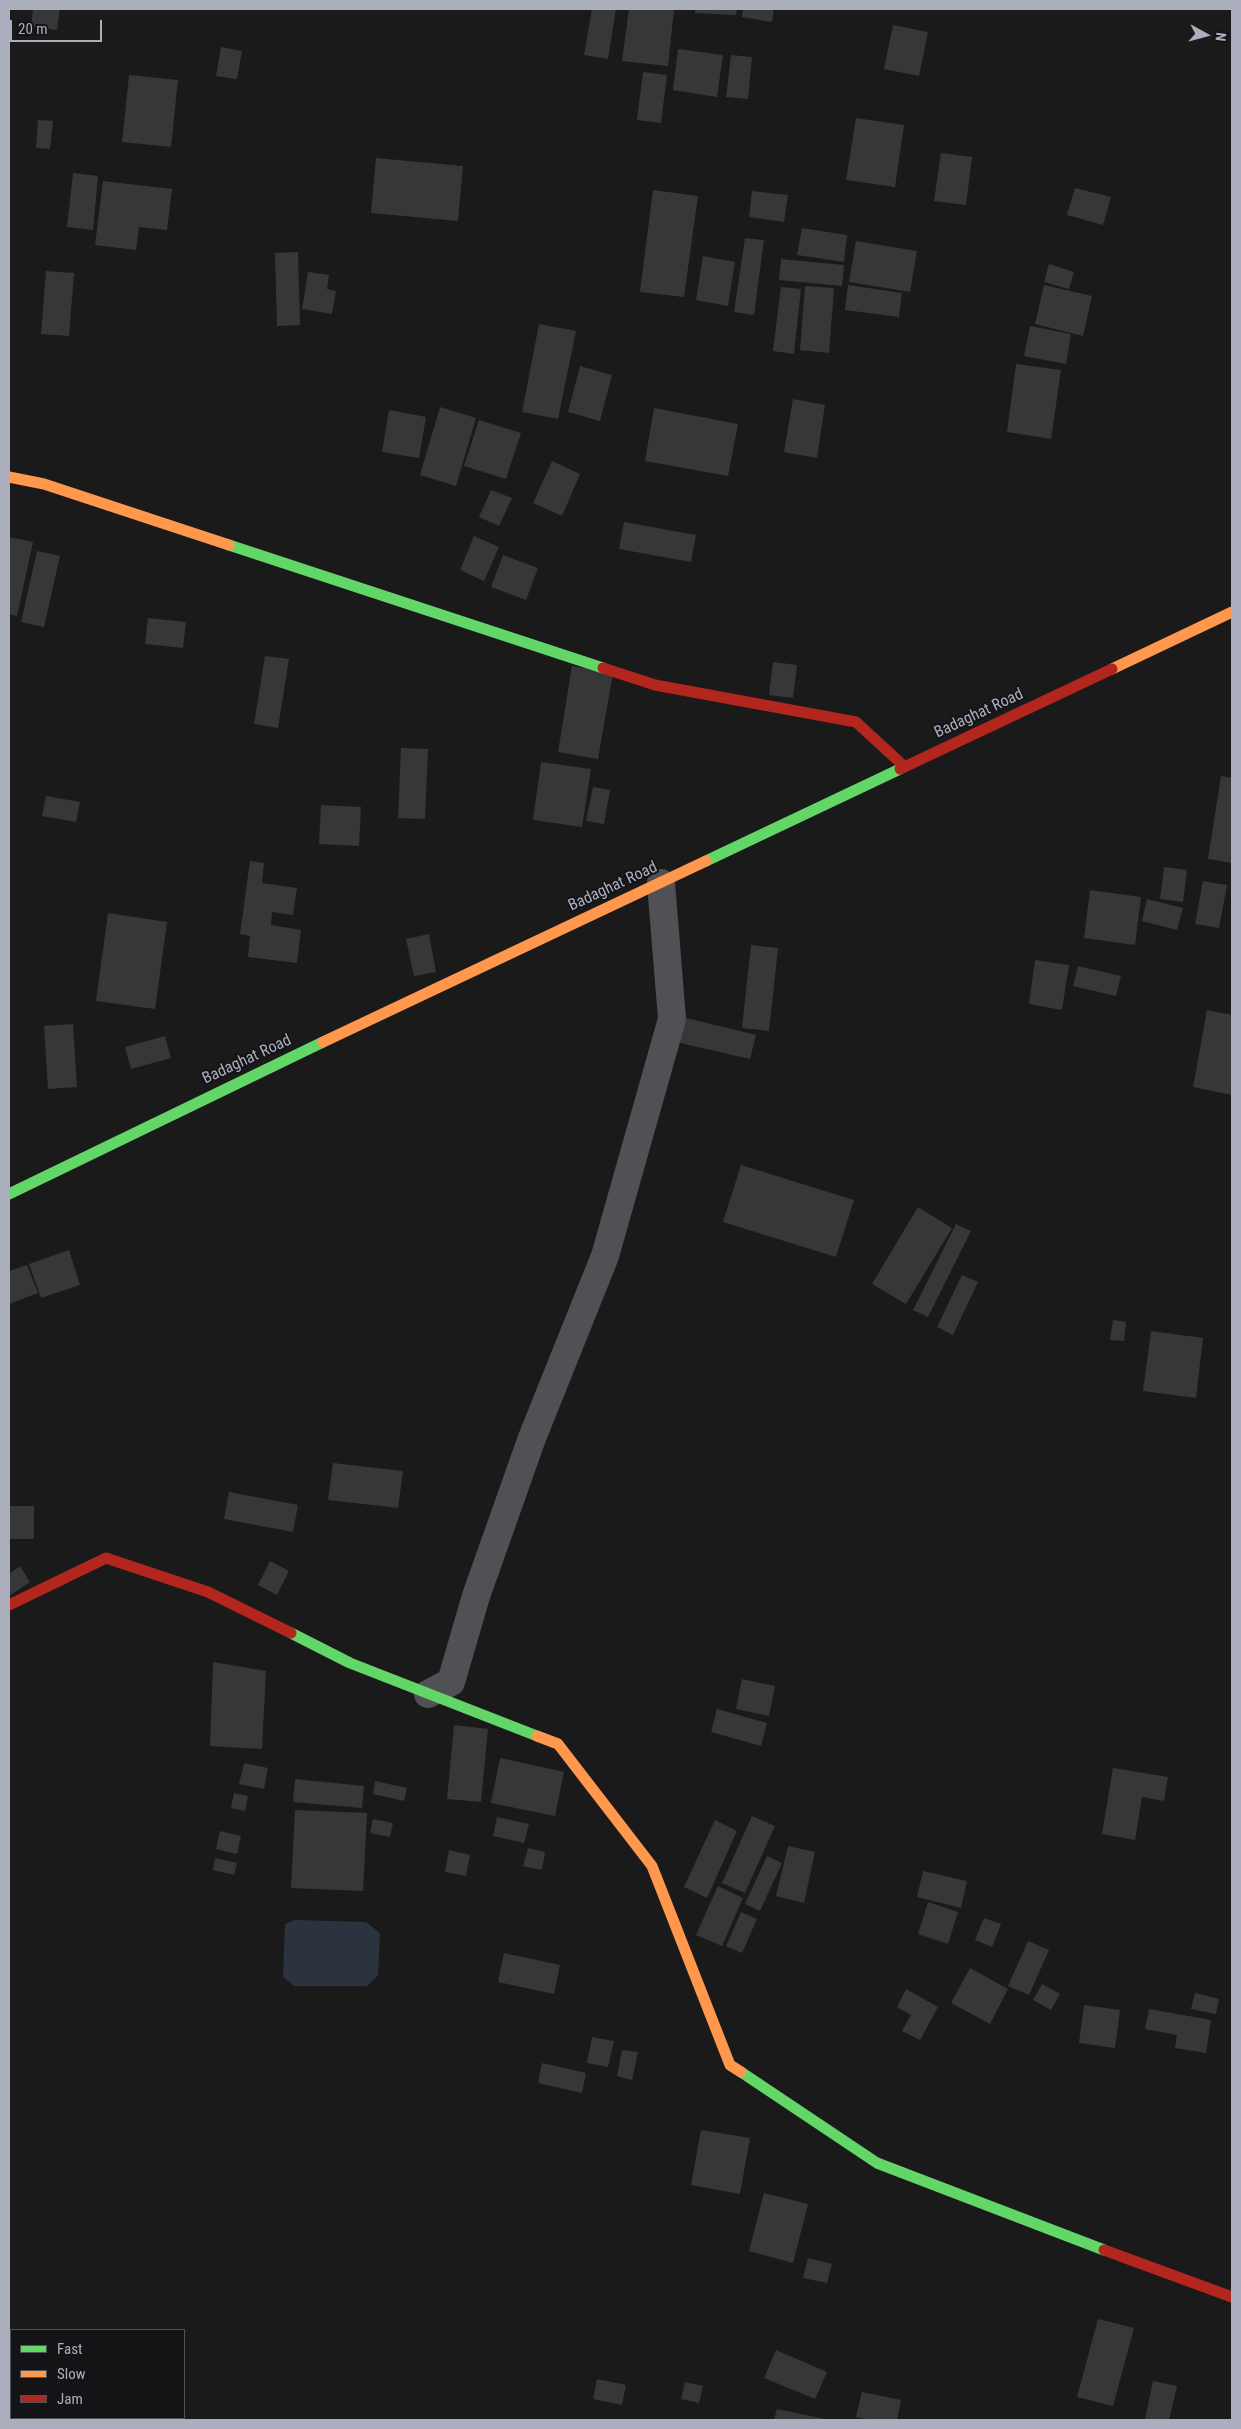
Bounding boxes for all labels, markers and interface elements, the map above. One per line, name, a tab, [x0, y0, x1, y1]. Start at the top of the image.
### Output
scale bar	[12, 10, 105, 42]
north arrow	[1181, 10, 1231, 60]
text: 20 m	[18, 20, 48, 38]
text: N	[1212, 32, 1229, 42]
street label: Badaghat Road	[932, 685, 1026, 743]
street label: Badaghat Road	[566, 858, 660, 916]
street label: Badaghat Road	[200, 1031, 294, 1089]
legend	[10, 2329, 185, 2419]
text: Fast	[57, 2340, 82, 2358]
text: Slow	[57, 2365, 86, 2383]
text: Jam	[57, 2390, 83, 2408]

